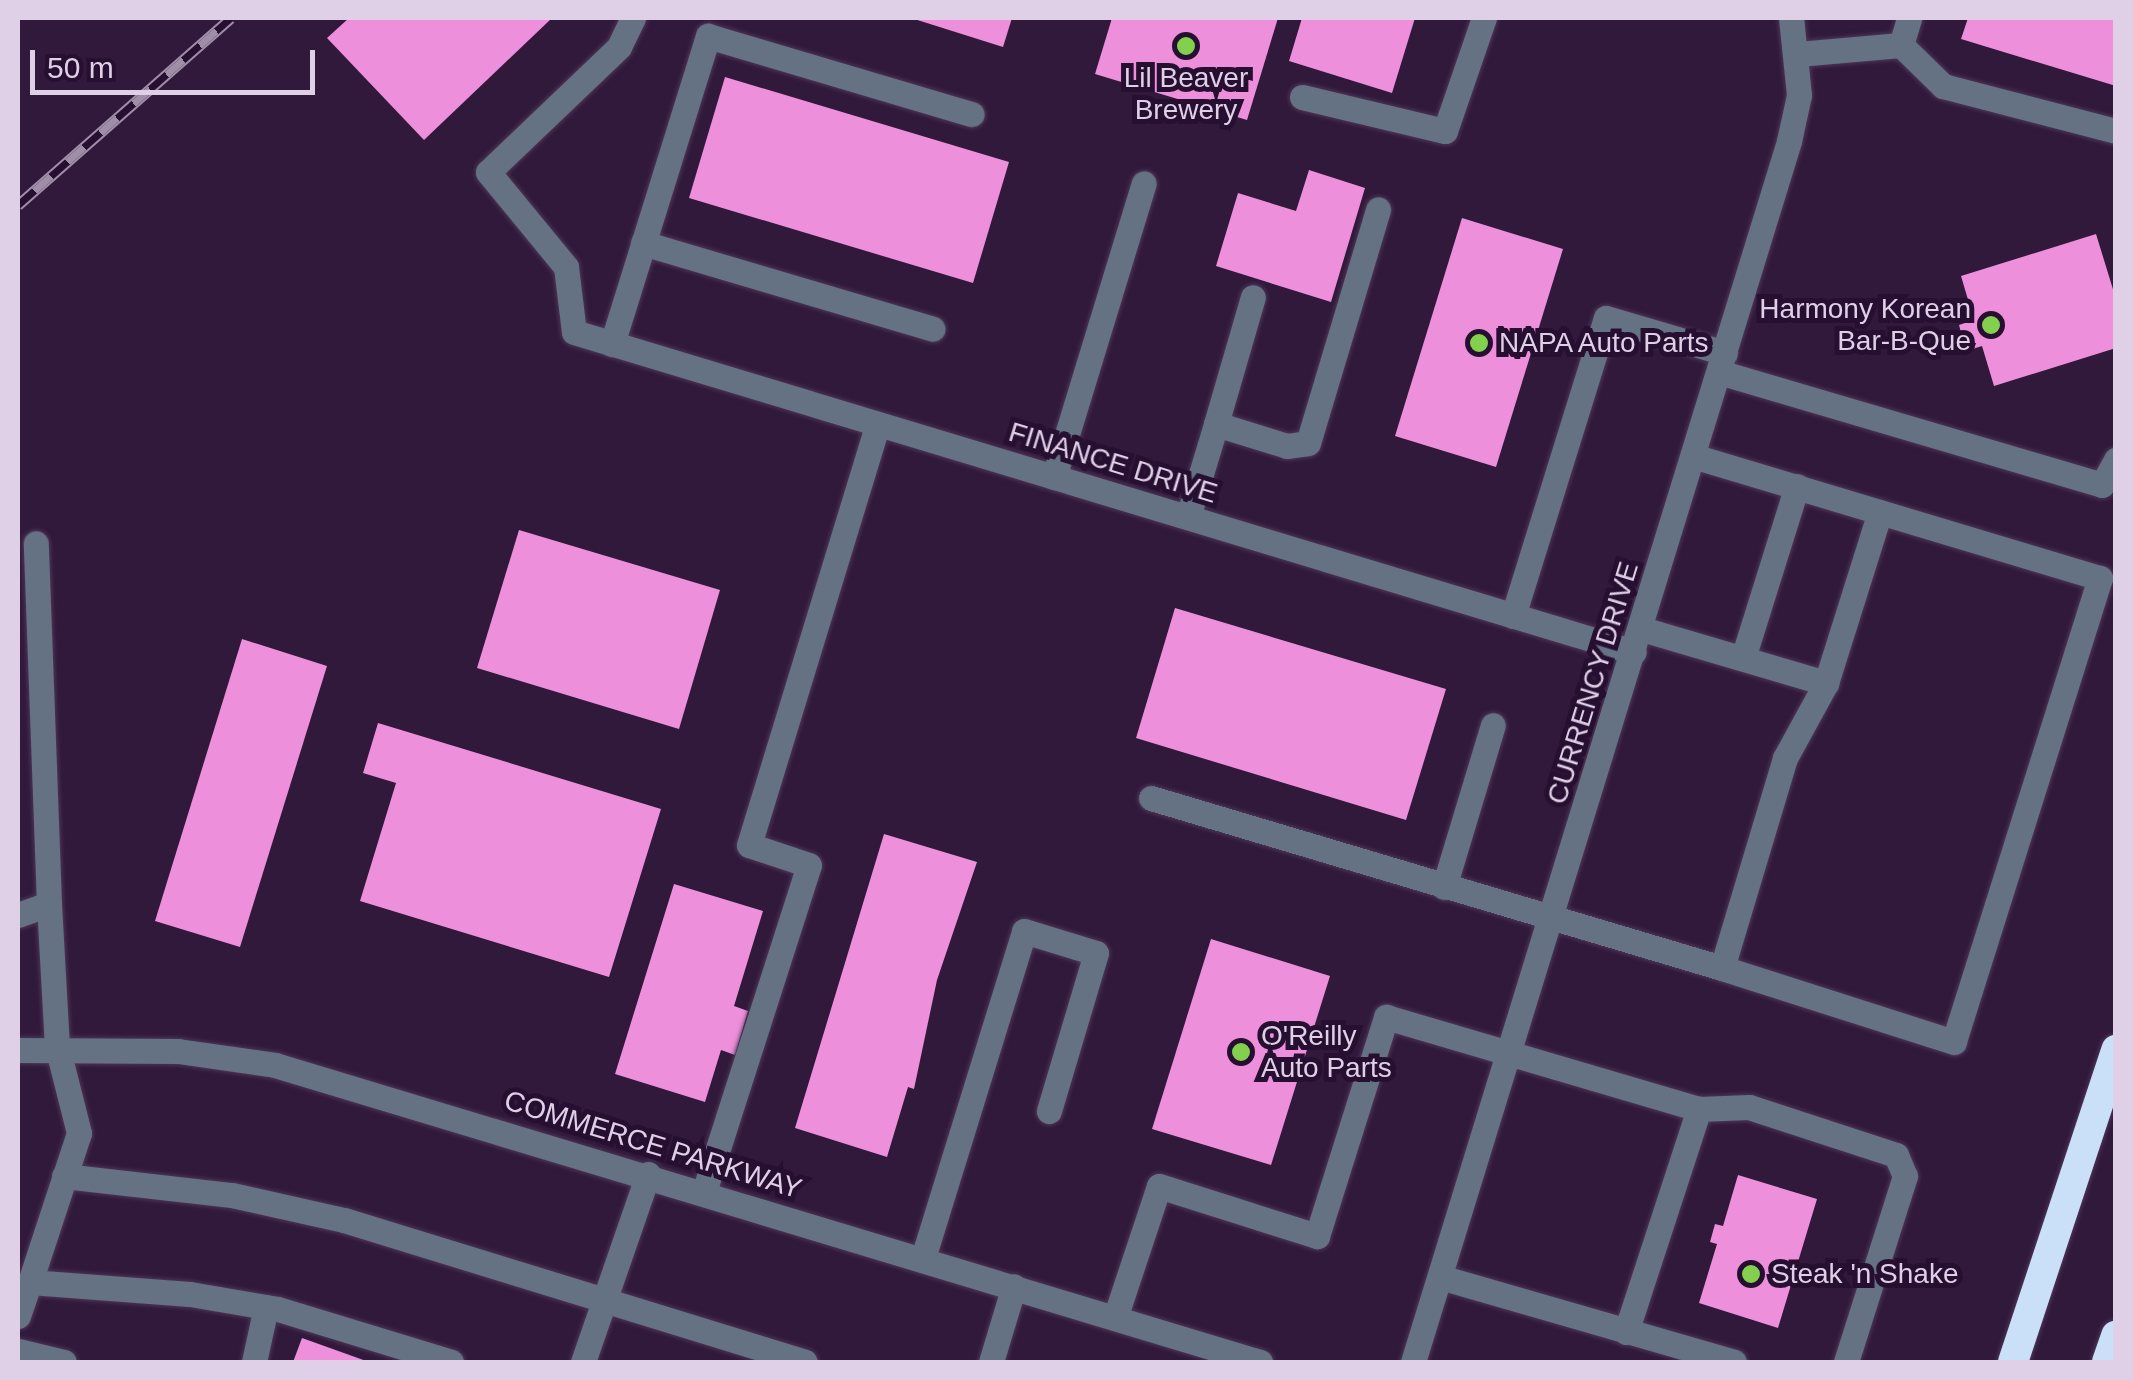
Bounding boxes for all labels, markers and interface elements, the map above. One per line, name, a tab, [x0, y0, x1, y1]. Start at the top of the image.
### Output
scale bar	[35, 30, 320, 92]
marker: Lil Beaver Brewery	[1175, 35, 1197, 57]
text: 50 m	[47, 51, 114, 84]
place label: Lil Beaver Brewery	[1124, 61, 1248, 127]
place label: Harmony Korean Bar-B-Que	[1759, 292, 1971, 358]
marker: Harmony Korean Bar-B-Que	[1980, 314, 2002, 336]
place label: NAPA Auto Parts	[1499, 326, 1712, 360]
marker: NAPA Auto Parts	[1468, 332, 1490, 354]
street label: FINANCE DRIVE	[1005, 415, 1221, 511]
street label: CURRENCY DRIVE	[1540, 558, 1646, 808]
place label: O'Reilly Auto Parts	[1261, 1019, 1392, 1085]
marker: O'Reilly Auto Parts	[1230, 1041, 1252, 1063]
street label: COMMERCE PARKWAY	[500, 1084, 806, 1206]
place label: Steak 'n Shake	[1771, 1257, 1958, 1291]
marker: Steak 'n Shake	[1740, 1263, 1762, 1285]

